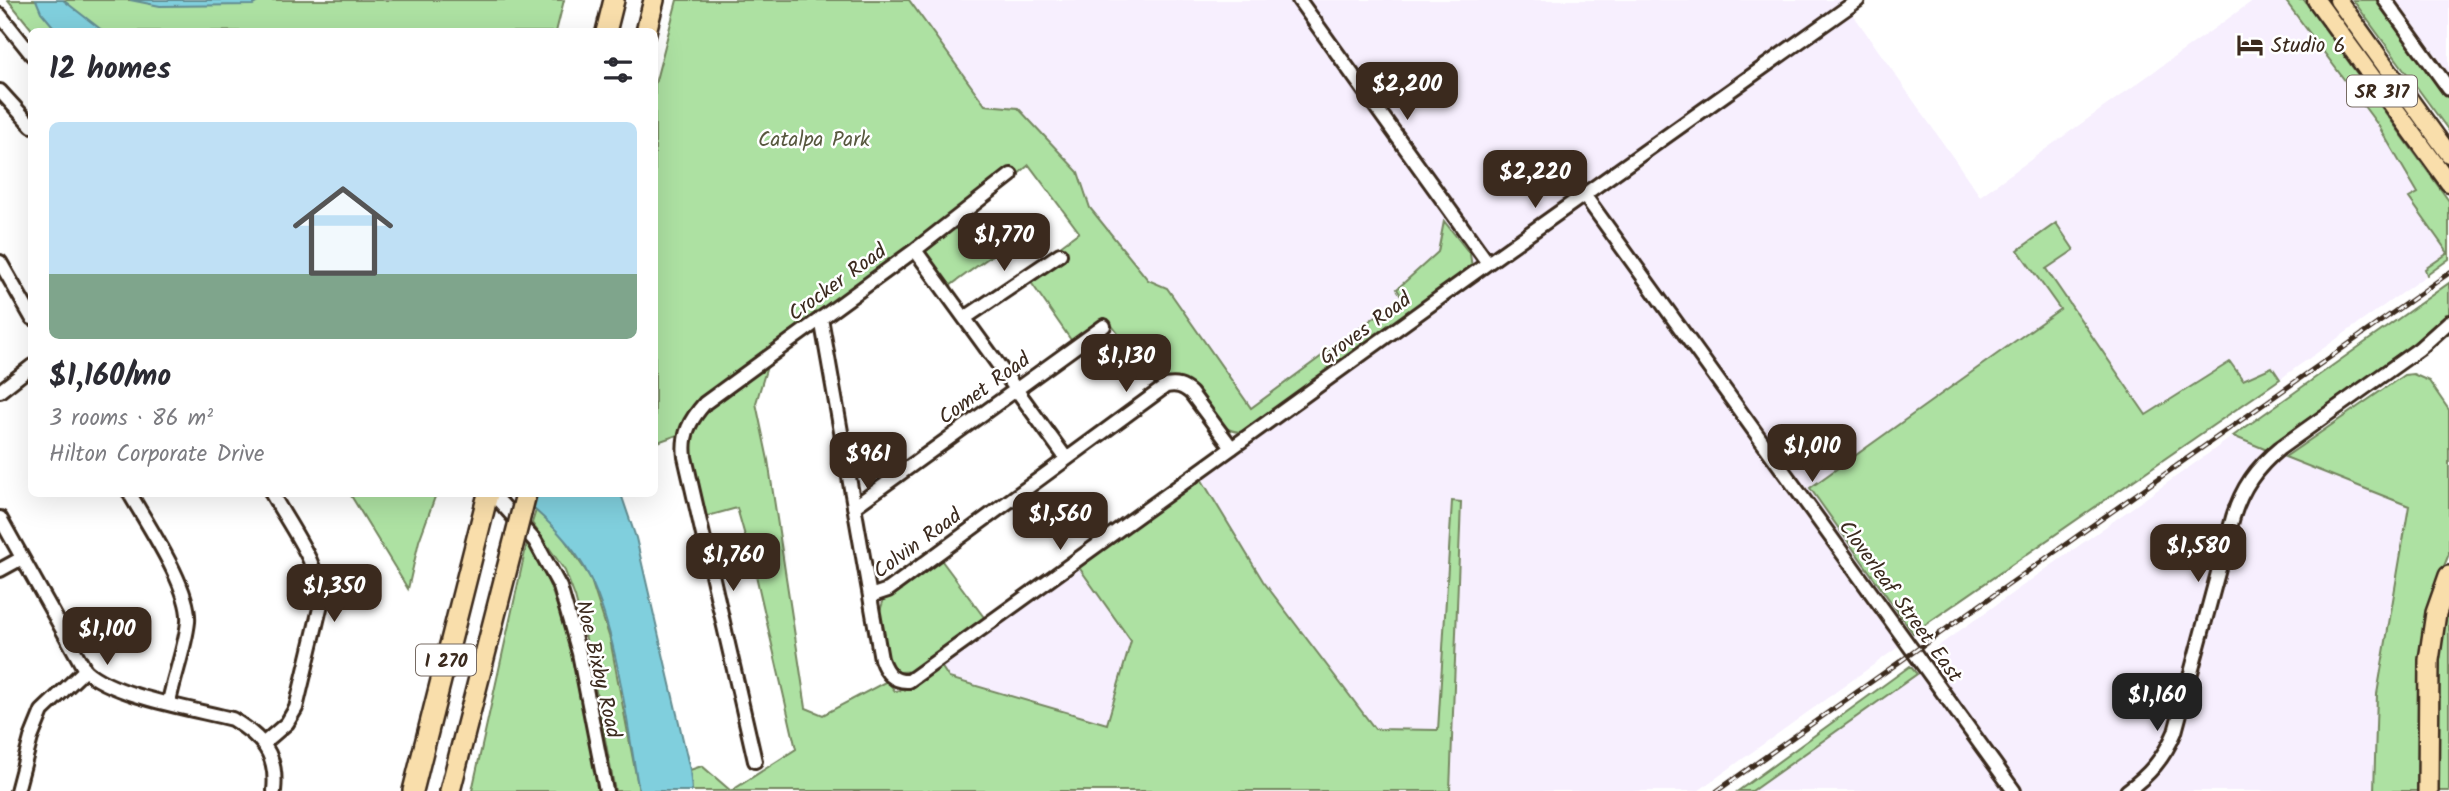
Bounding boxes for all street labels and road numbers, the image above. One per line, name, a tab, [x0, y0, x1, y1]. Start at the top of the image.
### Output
road number: SR 317	[2347, 76, 2417, 106]
street label: Crocker Road	[782, 236, 895, 330]
street label: Groves Road	[1313, 284, 1419, 374]
street label: Comet Road	[932, 344, 1038, 434]
street label: Colvin Road	[867, 500, 970, 588]
street label: Cloverleaf Street East	[1829, 514, 1971, 691]
street label: Noe Bixby Road	[566, 597, 630, 742]
road number: I 270	[416, 645, 476, 676]

